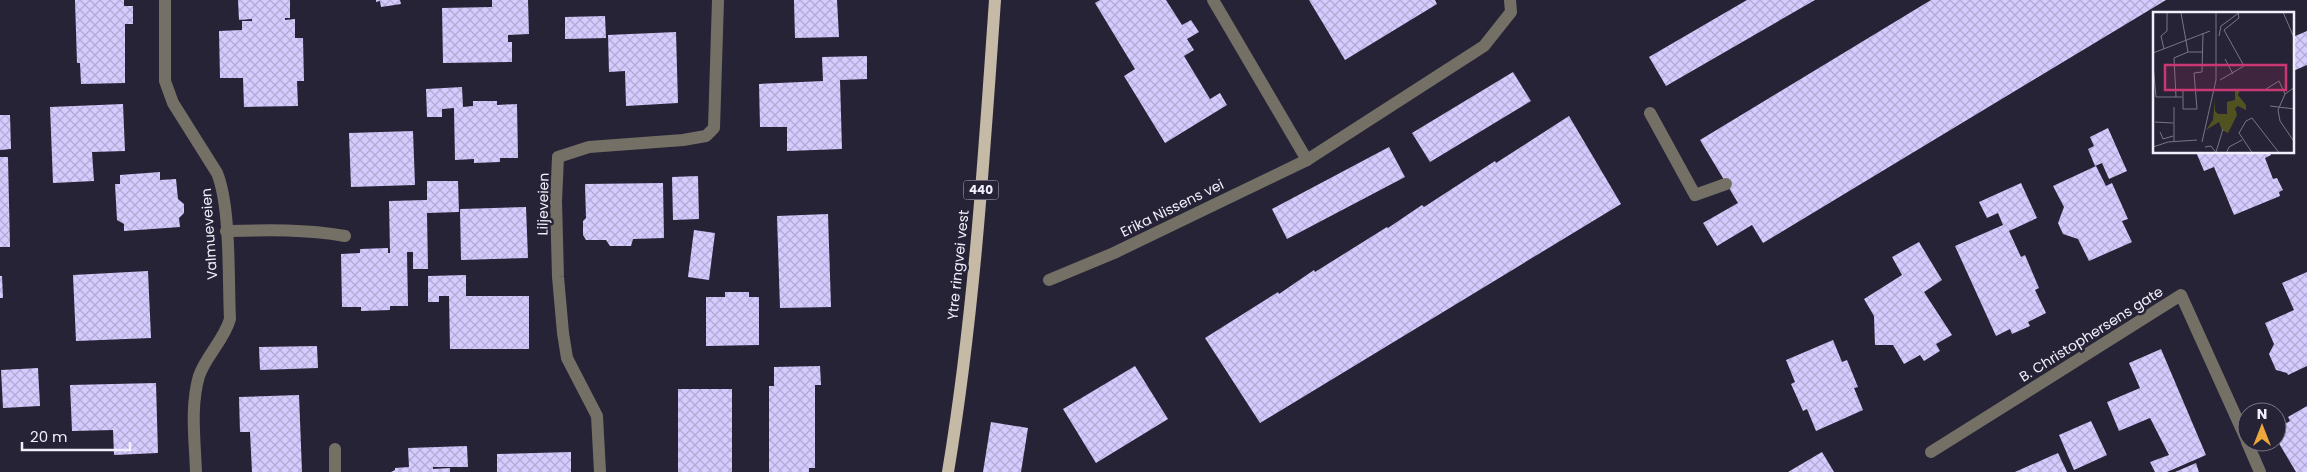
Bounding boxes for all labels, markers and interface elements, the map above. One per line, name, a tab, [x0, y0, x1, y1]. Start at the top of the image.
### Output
inset map	[2153, 12, 2294, 154]
street label: Liljeveien	[532, 172, 554, 236]
street label: Erika Nissens vei	[1117, 174, 1227, 242]
road number: 440	[964, 180, 998, 200]
street label: Valmueveien	[196, 187, 222, 281]
street label: Ytre ringvei vest	[942, 209, 974, 321]
street label: B. Christophersens gate	[2015, 281, 2167, 386]
north arrow	[2237, 402, 2287, 452]
text: N	[2257, 404, 2267, 424]
scale bar	[22, 420, 130, 452]
text: 20 m	[30, 426, 68, 447]

